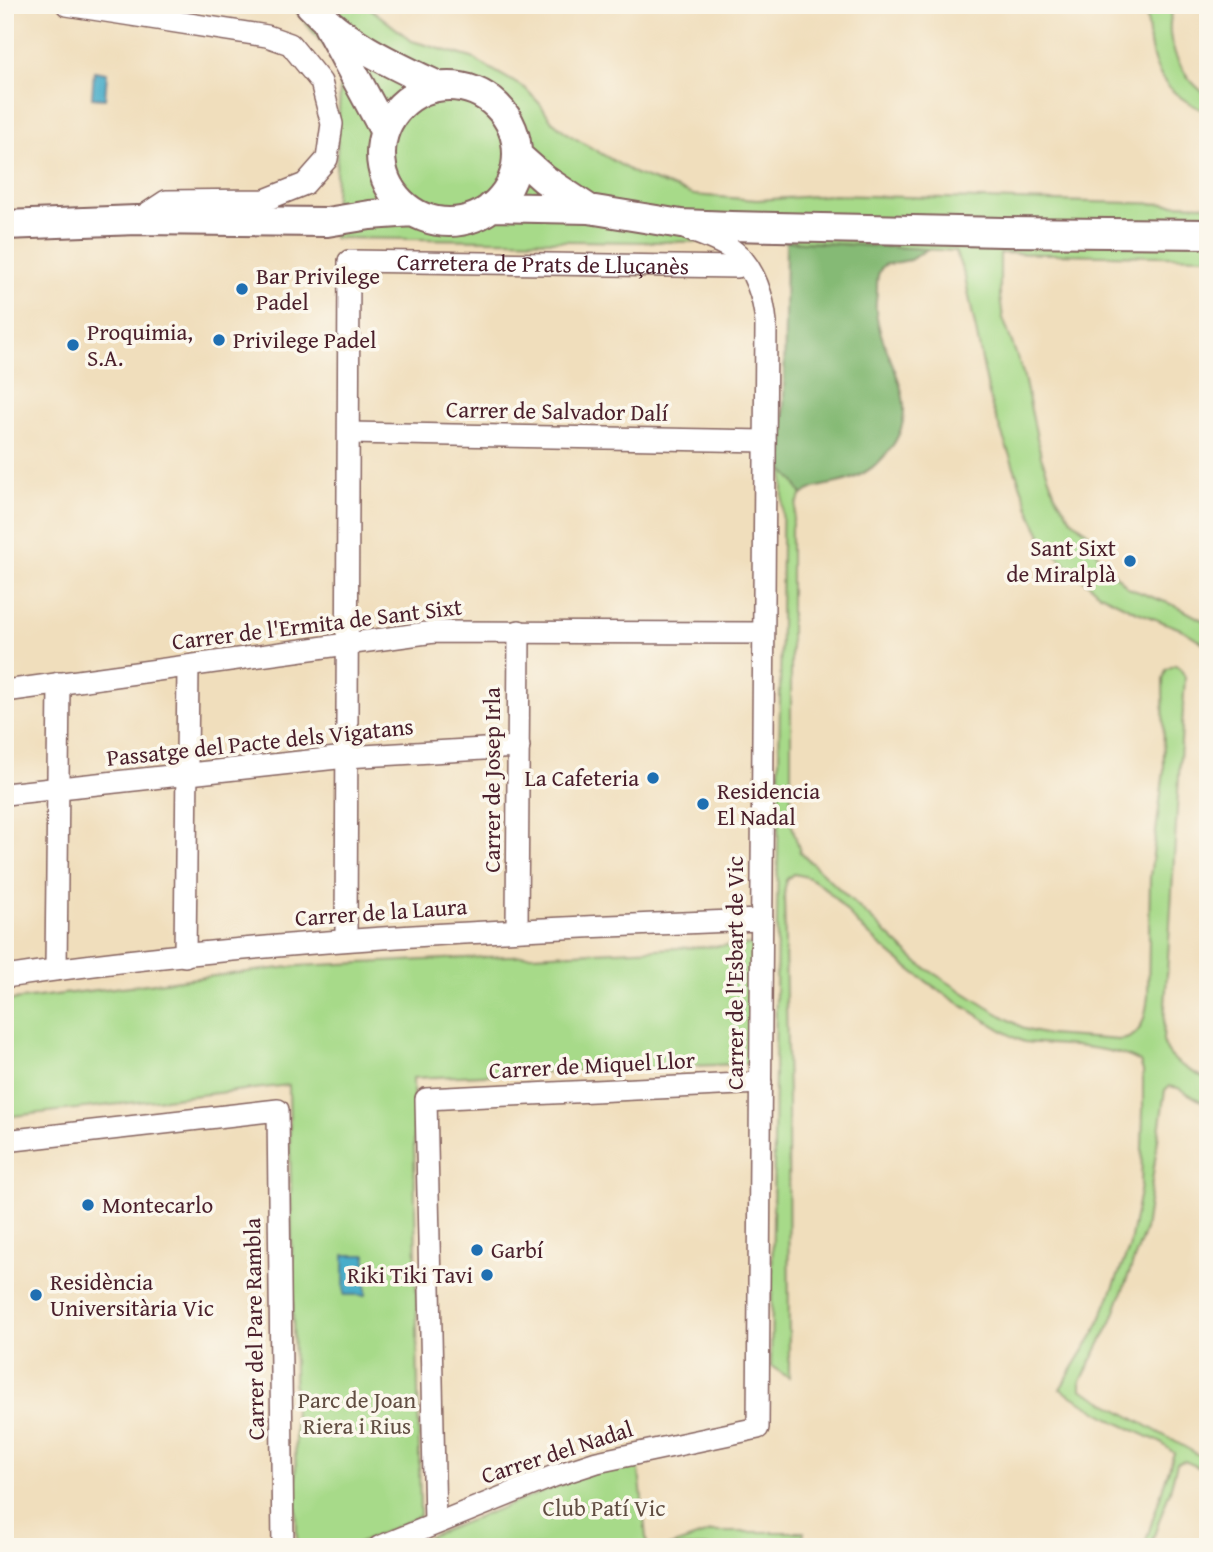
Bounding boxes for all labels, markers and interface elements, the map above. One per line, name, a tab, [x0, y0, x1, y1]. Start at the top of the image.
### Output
street label: Carretera de Prats de Lluçanès	[397, 245, 689, 282]
place label: Bar Privilege Padel	[256, 259, 380, 318]
marker: Bar Privilege Padel	[234, 281, 250, 297]
place label: Proquimia, S.A.	[87, 315, 193, 374]
place label: Privilege Padel	[233, 323, 377, 356]
marker: Privilege Padel	[211, 332, 227, 348]
marker: Proquimia, S.A.	[65, 337, 81, 353]
street label: Carrer de Salvador Dalí	[446, 392, 669, 429]
place label: Sant Sixt de Miralplà	[1006, 531, 1116, 590]
marker: Sant Sixt de Miralplà	[1122, 553, 1138, 569]
street label: Carrer de l'Ermita de Sant Sixt	[170, 589, 464, 658]
street label: Carrer de Josep Irla	[475, 687, 508, 873]
street label: Passatge del Pacte dels Vigatans	[105, 709, 415, 774]
place label: La Cafeteria	[525, 761, 639, 794]
marker: La Cafeteria	[645, 770, 661, 786]
place label: Residencia El Nadal	[717, 774, 820, 833]
marker: Residencia El Nadal	[695, 796, 711, 812]
street label: Carrer de l'Esbart de Vic	[718, 856, 751, 1090]
street label: Carrer de la Laura	[294, 889, 468, 934]
street label: Carrer de Miquel Llor	[488, 1043, 696, 1086]
place label: Montecarlo	[102, 1188, 213, 1221]
marker: Montecarlo	[80, 1197, 96, 1213]
street label: Carrer del Pare Rambla	[235, 1217, 272, 1440]
place label: Garbí	[491, 1233, 544, 1266]
marker: Garbí	[469, 1242, 485, 1258]
place label: Riki Tiki Tavi	[347, 1258, 473, 1291]
place label: Residència Universitària Vic	[50, 1265, 214, 1324]
marker: Riki Tiki Tavi	[479, 1267, 495, 1283]
marker: Residència Universitària Vic	[28, 1287, 44, 1303]
park label: Parc de Joan Riera i Rius	[298, 1383, 416, 1442]
street label: Carrer del Nadal	[477, 1412, 637, 1492]
park label: Club Patí Vic	[543, 1491, 665, 1524]

